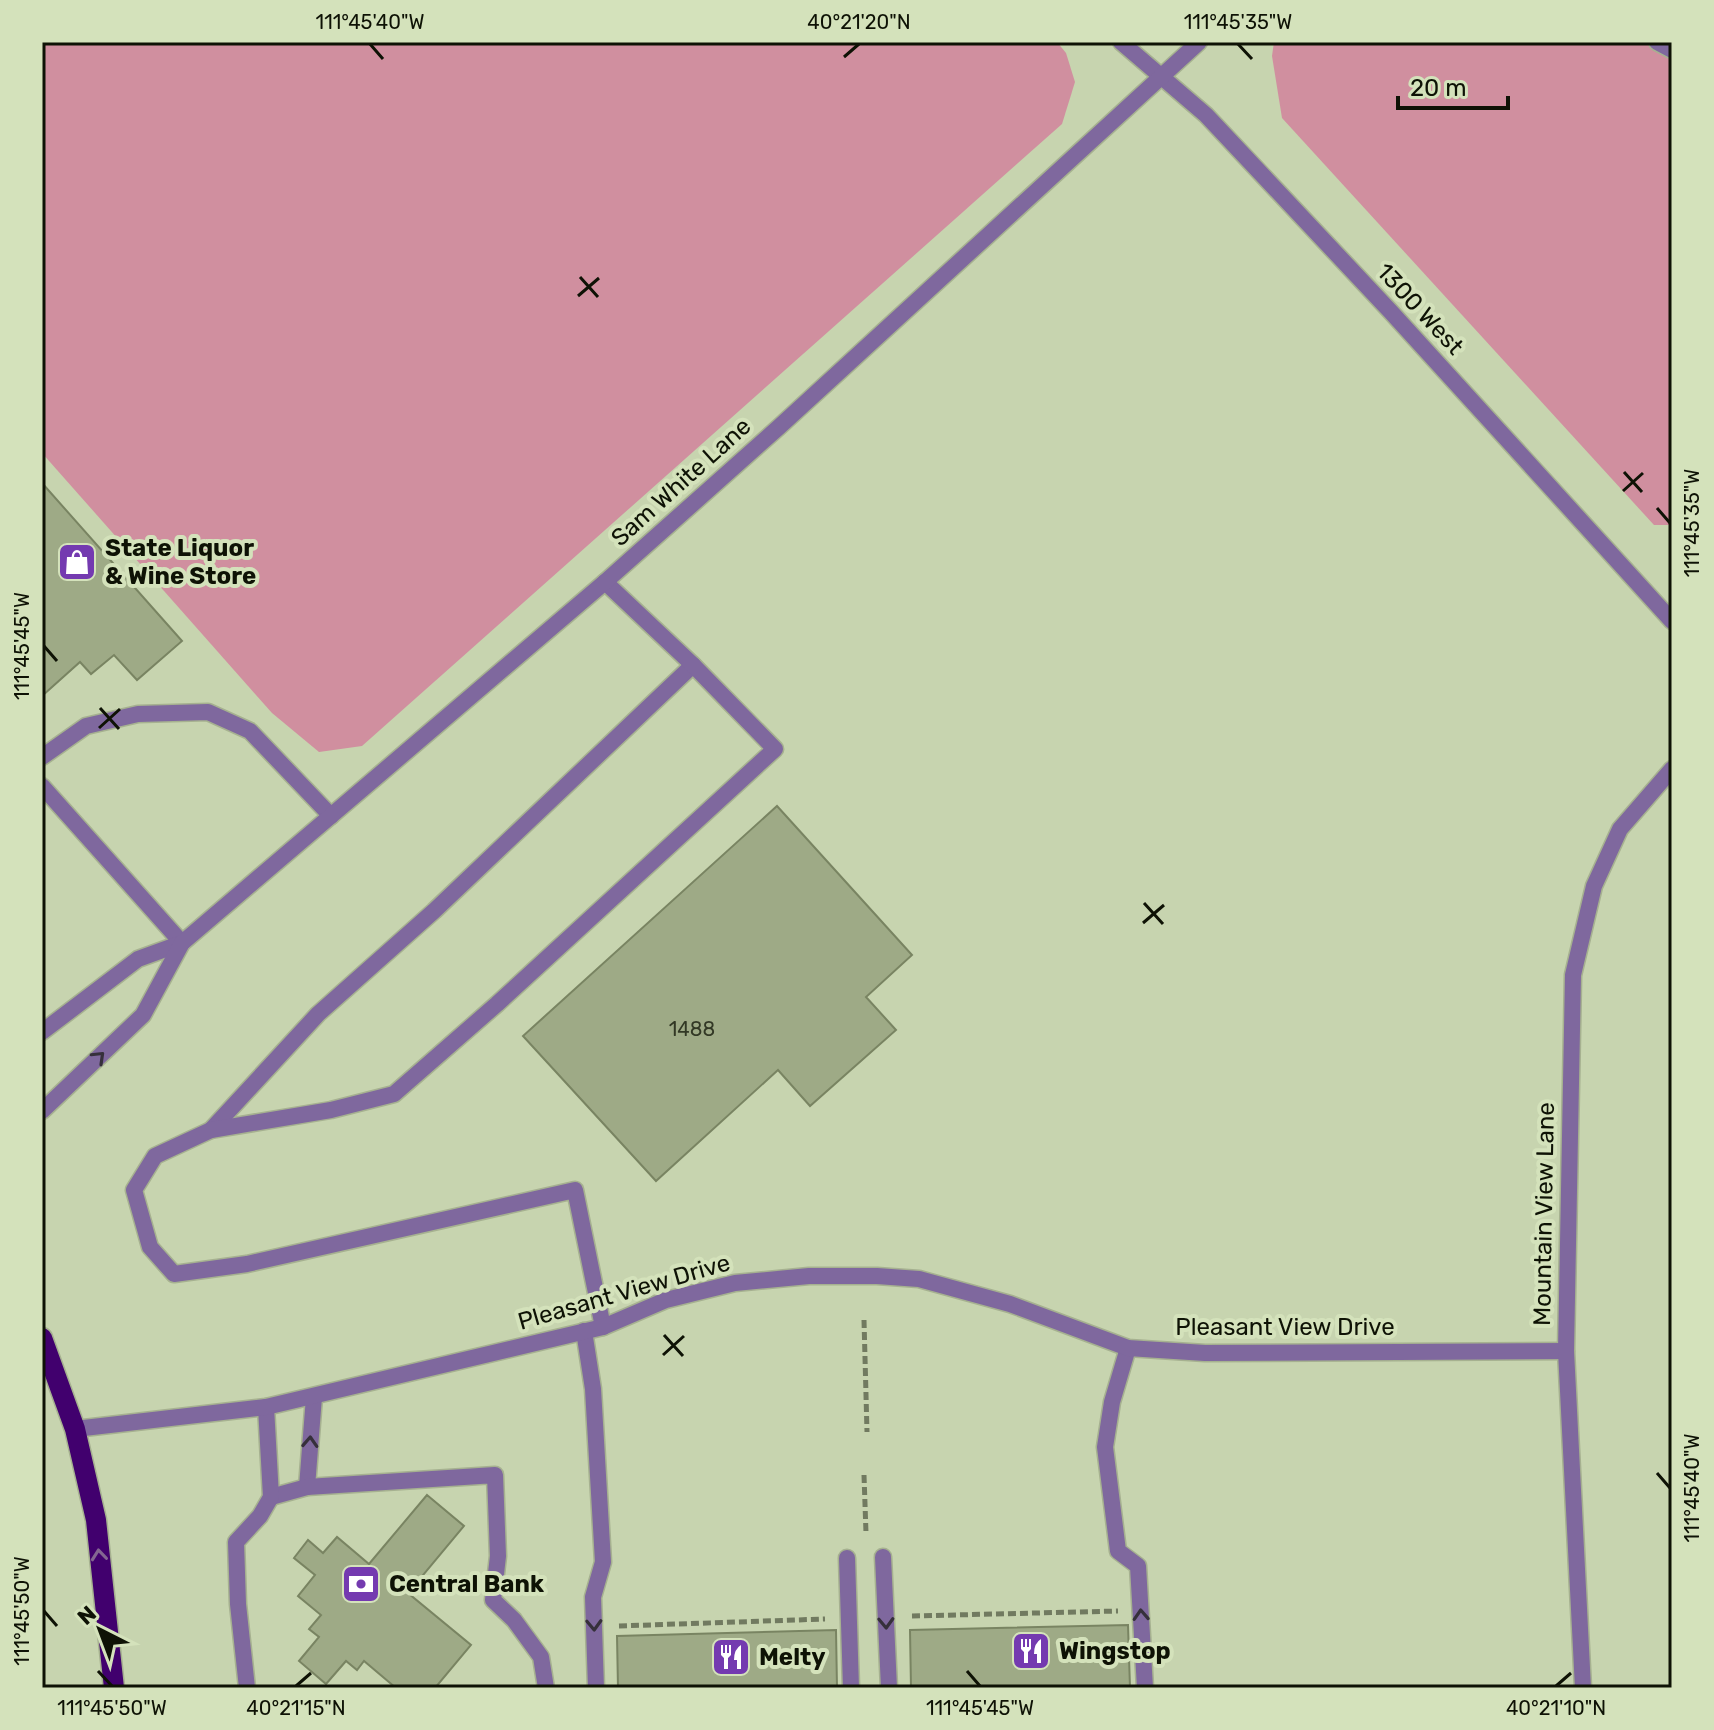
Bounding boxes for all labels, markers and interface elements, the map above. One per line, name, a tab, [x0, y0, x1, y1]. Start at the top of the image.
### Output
text: 111°45'40"W	[316, 10, 424, 34]
text: 40°21'20"N	[807, 10, 911, 34]
text: 111°45'35"W	[1184, 10, 1292, 34]
scale bar	[1398, 60, 1508, 110]
text: 20 m	[1410, 74, 1467, 102]
street label: 1300 West	[1371, 258, 1469, 360]
street label: Sam White Lane	[605, 412, 757, 552]
text: 111°45'35"W	[1680, 469, 1704, 577]
place label: State Liquor & Wine Store	[105, 534, 256, 590]
shop icon: State Liquor & Wine Store	[56, 541, 98, 583]
text: 111°45'45"W	[10, 592, 34, 700]
house number: 1488	[669, 1017, 715, 1041]
one-way arrow	[89, 1053, 104, 1067]
street label: Mountain View Lane	[1528, 1102, 1560, 1326]
street label: Pleasant View Drive	[515, 1248, 733, 1336]
street label: Pleasant View Drive	[1175, 1313, 1395, 1341]
text: 111°45'40"W	[1680, 1434, 1704, 1542]
one-way arrow	[301, 1435, 318, 1448]
one-way arrow	[91, 1548, 108, 1561]
text: 111°45'50"W	[10, 1556, 34, 1666]
bank icon: Central Bank	[340, 1563, 382, 1605]
place label: Central Bank	[389, 1570, 544, 1598]
north arrow	[60, 1590, 140, 1670]
text: N	[72, 1600, 102, 1631]
one-way arrow	[1132, 1608, 1149, 1621]
one-way arrow	[877, 1617, 894, 1630]
one-way arrow	[586, 1619, 603, 1632]
restaurant icon: Wingstop	[1010, 1630, 1052, 1672]
restaurant icon: Melty	[710, 1636, 752, 1678]
place label: Wingstop	[1059, 1637, 1171, 1665]
place label: Melty	[759, 1643, 826, 1671]
text: 111°45'50"W	[57, 1696, 167, 1720]
text: 40°21'15"N	[246, 1696, 346, 1720]
text: 111°45'45"W	[926, 1696, 1034, 1720]
text: 40°21'10"N	[1506, 1696, 1606, 1720]

